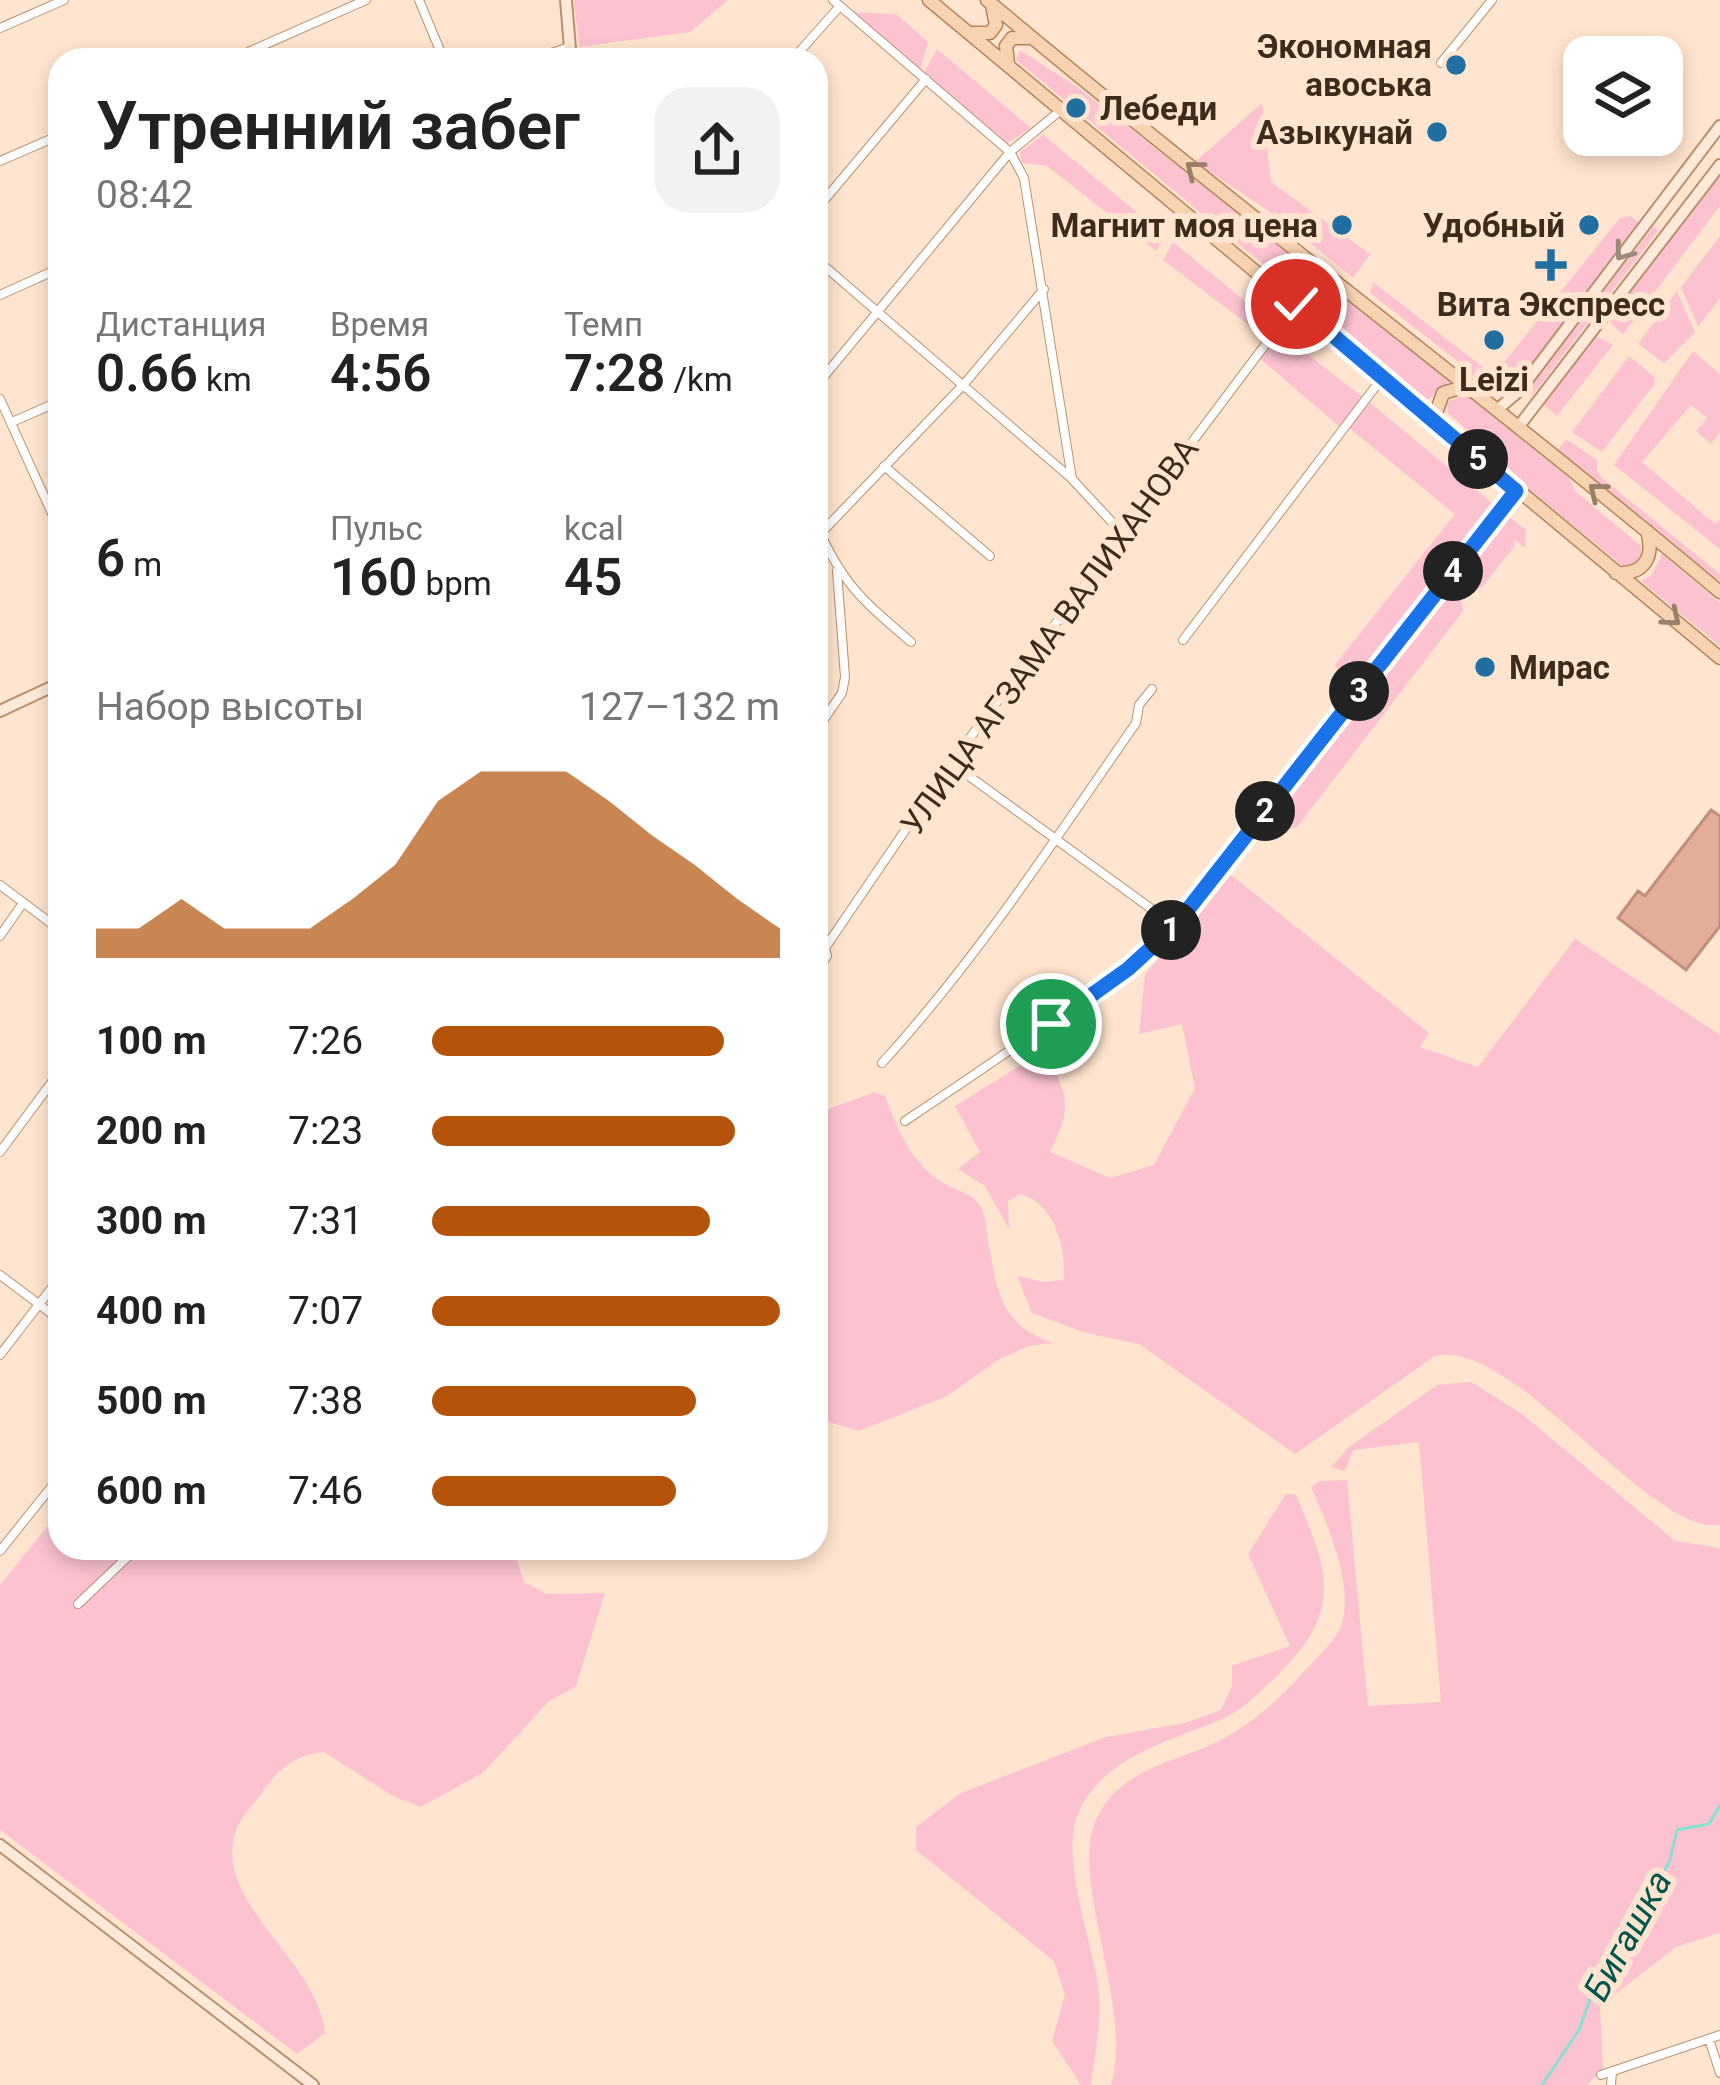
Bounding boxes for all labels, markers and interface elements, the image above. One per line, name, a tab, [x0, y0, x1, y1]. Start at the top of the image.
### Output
place label: Экономная авоська	[1257, 27, 1432, 104]
map controls	[1563, 36, 1683, 156]
button: layers	[1563, 36, 1683, 156]
marker: Экономная авоська	[1443, 52, 1469, 78]
button: share	[654, 87, 780, 213]
text: Утренний забег	[96, 88, 580, 165]
place label: Лебеди	[1100, 89, 1217, 128]
marker: Лебеди	[1063, 95, 1089, 121]
place label: Азыкунай	[1256, 113, 1413, 152]
marker: Азыкунай	[1424, 119, 1450, 145]
one-way arrow	[1186, 162, 1208, 184]
text: 08:42	[96, 172, 193, 218]
place label: Магнит моя цена	[1051, 206, 1318, 245]
place label: Удобный	[1423, 206, 1565, 245]
marker: Магнит моя цена	[1329, 212, 1355, 238]
marker: Удобный	[1576, 212, 1602, 238]
one-way arrow	[1616, 238, 1637, 260]
marker: Вита Экспресс	[1538, 252, 1564, 278]
pin	[1245, 253, 1347, 355]
icon: check	[1263, 271, 1329, 337]
place label: Вита Экспресс	[1437, 285, 1665, 324]
text: Дистанция	[96, 305, 266, 344]
text: Время	[330, 305, 429, 344]
text: Темп	[564, 305, 643, 344]
marker: Leizi	[1481, 327, 1507, 353]
text: 0.66	[96, 344, 198, 403]
text: 4:56	[330, 344, 431, 403]
text: 7:28	[564, 344, 665, 403]
text: km	[198, 360, 252, 399]
text: /km	[665, 360, 733, 399]
place label: Leizi	[1459, 360, 1529, 399]
pin: 5	[1448, 429, 1508, 489]
street label: УЛИЦА АГЗАМА ВАЛИХАНОВА	[892, 430, 1207, 842]
text: 5	[1469, 439, 1487, 478]
one-way arrow	[1589, 484, 1611, 505]
text: Пульс	[330, 509, 423, 548]
text: kcal	[564, 509, 624, 548]
text: 6	[96, 529, 125, 588]
pin: 4	[1423, 541, 1483, 601]
text: m	[125, 545, 162, 584]
text: 160	[330, 548, 417, 607]
text: 45	[564, 548, 622, 607]
text: 4	[1444, 551, 1462, 590]
text: bpm	[417, 564, 492, 603]
one-way arrow	[1658, 603, 1680, 625]
place label: Мирас	[1509, 648, 1610, 687]
marker: Мирас	[1472, 654, 1498, 680]
pin: 3	[1329, 661, 1389, 721]
text: 3	[1350, 671, 1368, 710]
text: Набор высоты	[96, 684, 364, 730]
text: 127–132 m	[579, 684, 780, 730]
pin: 2	[1235, 781, 1295, 841]
text: 2	[1256, 791, 1274, 830]
pin: 1	[1141, 900, 1201, 960]
text: 1	[1162, 910, 1180, 949]
pin	[1000, 973, 1102, 1075]
icon: arrive	[1018, 991, 1084, 1057]
text: 100 m	[96, 1018, 207, 1064]
text: 7:26	[288, 1018, 363, 1064]
text: 200 m	[96, 1108, 207, 1154]
text: 7:23	[288, 1108, 363, 1154]
text: 300 m	[96, 1198, 207, 1244]
text: 7:31	[288, 1198, 363, 1244]
text: 400 m	[96, 1288, 207, 1334]
text: 7:07	[288, 1288, 363, 1334]
text: 500 m	[96, 1378, 207, 1424]
text: 7:38	[288, 1378, 363, 1424]
text: 600 m	[96, 1468, 207, 1514]
text: 7:46	[288, 1468, 363, 1514]
water label: Бигашка	[1575, 1863, 1681, 2008]

